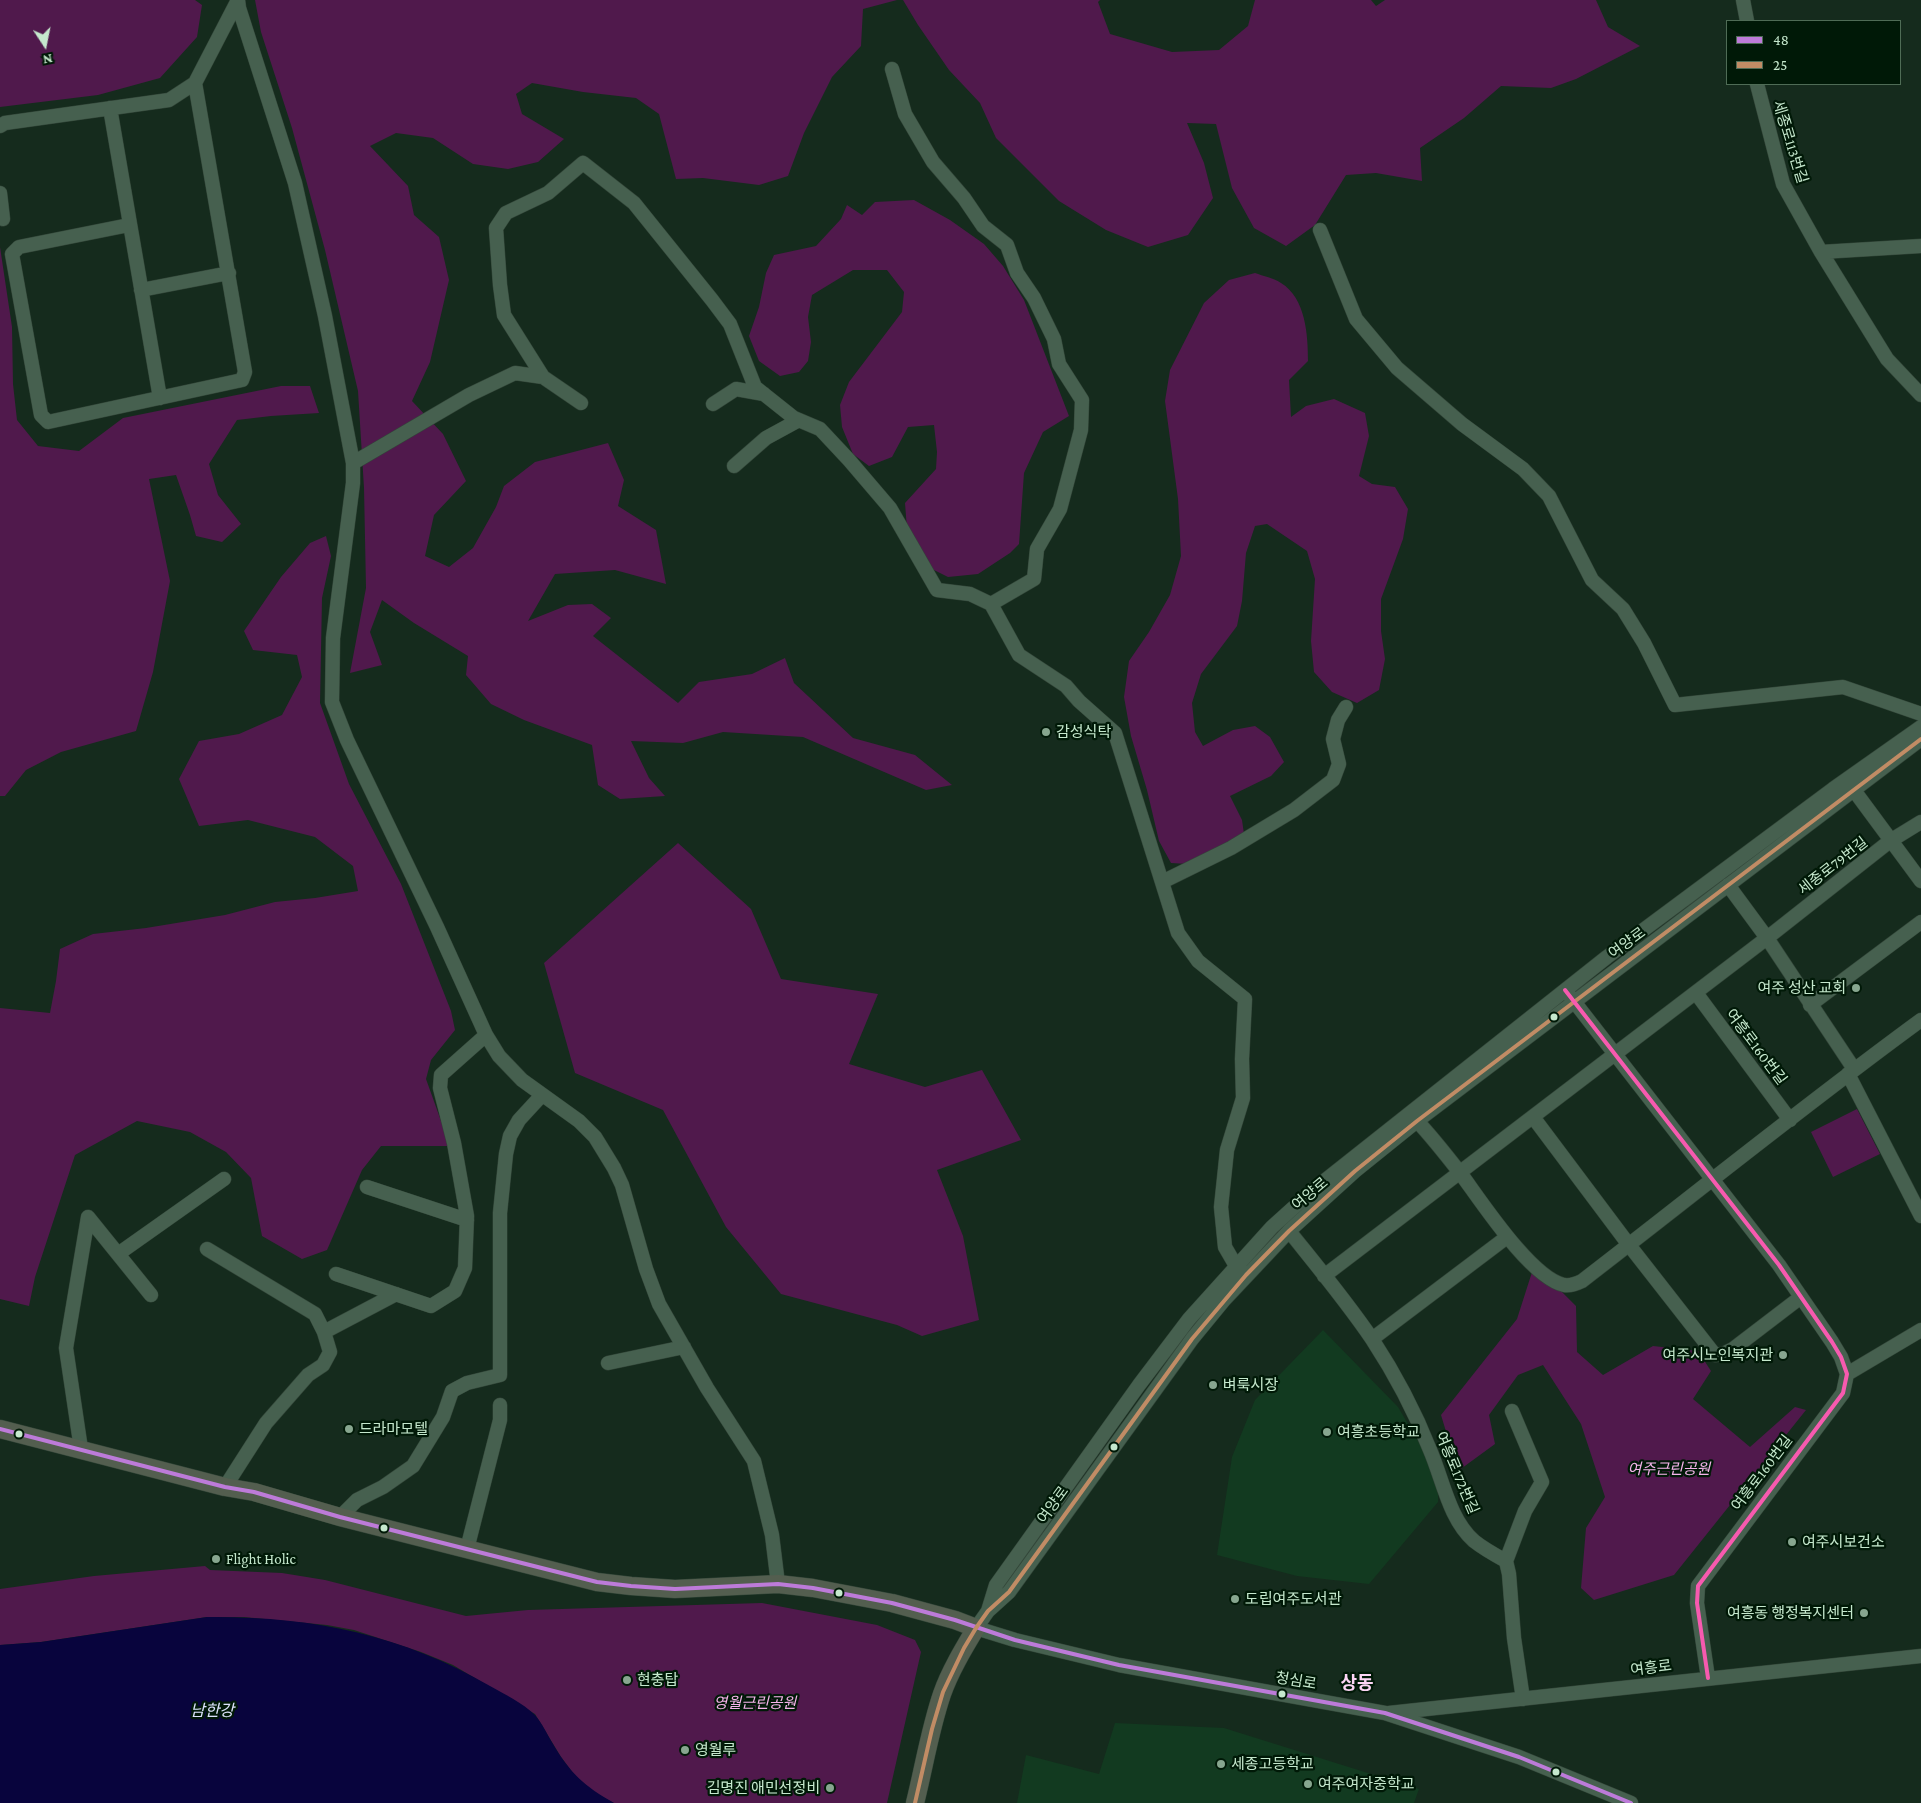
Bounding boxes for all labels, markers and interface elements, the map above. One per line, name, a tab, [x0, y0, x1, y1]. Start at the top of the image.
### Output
north arrow	[20, 20, 70, 70]
legend	[1726, 20, 1901, 85]
text: 48	[1773, 32, 1789, 48]
text: N	[42, 51, 54, 68]
text: 25	[1773, 57, 1787, 73]
street label: 세종로113번길	[1769, 98, 1811, 186]
place label: 감성식탁	[1056, 723, 1111, 741]
marker: 감성식탁	[1040, 726, 1052, 738]
street label: 세종로79번길	[1795, 833, 1871, 899]
street label: 여양로	[1605, 924, 1649, 962]
place label: 여주 성산 교회	[1758, 979, 1846, 997]
marker: 여주 성산 교회	[1850, 982, 1862, 994]
street label: 여흥로160번길	[1722, 1006, 1790, 1088]
unlabelled marker	[1549, 1012, 1559, 1022]
street label: 여양로	[1288, 1174, 1332, 1214]
place label: 여주시노인복지관	[1663, 1346, 1773, 1364]
marker: 여주시노인복지관	[1777, 1349, 1789, 1361]
place label: 벼룩시장	[1223, 1376, 1278, 1394]
marker: 벼룩시장	[1207, 1379, 1219, 1391]
place label: 드라마모텔	[359, 1420, 428, 1438]
marker: 드라마모텔	[343, 1423, 355, 1435]
place label: 여흥초등학교	[1337, 1423, 1420, 1441]
marker: 여흥초등학교	[1321, 1426, 1333, 1438]
unlabelled marker	[14, 1429, 24, 1439]
street label: 여흥로172번길	[1432, 1429, 1482, 1517]
street label: 여흥로160번길	[1728, 1432, 1796, 1514]
unlabelled marker	[1109, 1442, 1119, 1452]
park label: 여주근린공원	[1628, 1460, 1710, 1478]
street label: 여양로	[1034, 1483, 1072, 1527]
unlabelled marker	[379, 1523, 389, 1533]
place label: 여주시보건소	[1802, 1533, 1885, 1551]
marker: 여주시보건소	[1786, 1536, 1798, 1548]
place label: Flight Holic	[226, 1550, 296, 1568]
marker: Flight Holic	[210, 1553, 222, 1565]
unlabelled marker	[834, 1588, 844, 1598]
place label: 도립여주도서관	[1245, 1590, 1342, 1608]
marker: 도립여주도서관	[1229, 1593, 1241, 1605]
place label: 여흥동 행정복지센터	[1727, 1604, 1854, 1622]
marker: 여흥동 행정복지센터	[1858, 1607, 1870, 1619]
street label: 여흥로	[1629, 1657, 1673, 1679]
street label: 청심로	[1274, 1669, 1318, 1693]
place label: 현충탑	[637, 1671, 678, 1689]
district label: 상동	[1340, 1672, 1374, 1694]
marker: 현충탑	[621, 1674, 633, 1686]
unlabelled marker	[1277, 1689, 1287, 1699]
park label: 영월근린공원	[714, 1694, 796, 1712]
water label: 남한강	[190, 1701, 234, 1721]
place label: 영월루	[695, 1741, 736, 1759]
marker: 영월루	[679, 1744, 691, 1756]
place label: 세종고등학교	[1231, 1755, 1314, 1773]
marker: 세종고등학교	[1215, 1758, 1227, 1770]
unlabelled marker	[1551, 1767, 1561, 1777]
place label: 여주여자중학교	[1318, 1775, 1415, 1793]
marker: 여주여자중학교	[1302, 1778, 1314, 1790]
place label: 김명진 애민선정비	[707, 1779, 820, 1797]
marker: 김명진 애민선정비	[824, 1782, 836, 1794]

